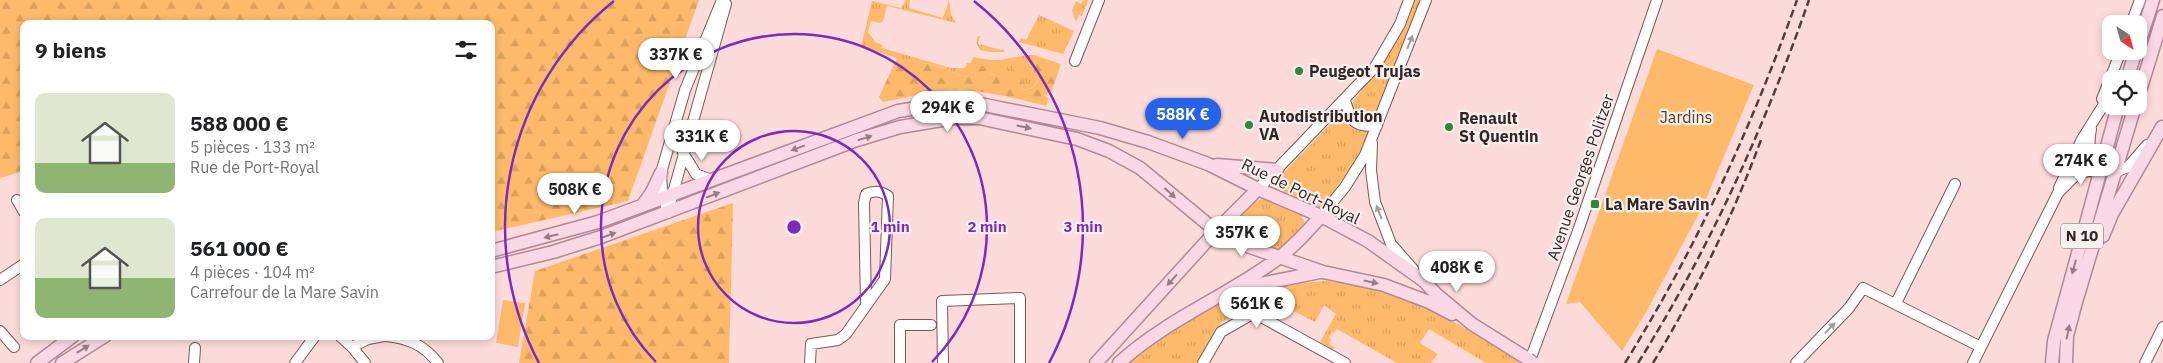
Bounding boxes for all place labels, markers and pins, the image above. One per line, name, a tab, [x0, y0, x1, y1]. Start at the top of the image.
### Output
pin: 337K €	[635, 38, 717, 80]
place label: Peugeot Trujas	[1309, 61, 1421, 81]
marker: Peugeot Trujas	[1293, 65, 1305, 77]
pin: 294K €	[907, 90, 989, 133]
pin: 588K €	[1142, 98, 1224, 140]
place label: Autodistribution VA	[1259, 106, 1383, 144]
place label: Renault St Quentin	[1459, 108, 1539, 146]
marker: Autodistribution VA	[1243, 119, 1255, 131]
pin: 331K €	[661, 120, 743, 162]
marker: Renault St Quentin	[1443, 121, 1455, 133]
pin: 274K €	[2040, 144, 2122, 186]
pin: 508K €	[534, 172, 616, 215]
place label: La Mare Savin	[1605, 194, 1709, 214]
marker: La Mare Savin	[1589, 198, 1601, 210]
pin: 357K €	[1201, 216, 1283, 258]
centre of rings	[785, 218, 803, 236]
pin: 408K €	[1416, 250, 1498, 293]
pin: 561K €	[1216, 286, 1298, 329]

